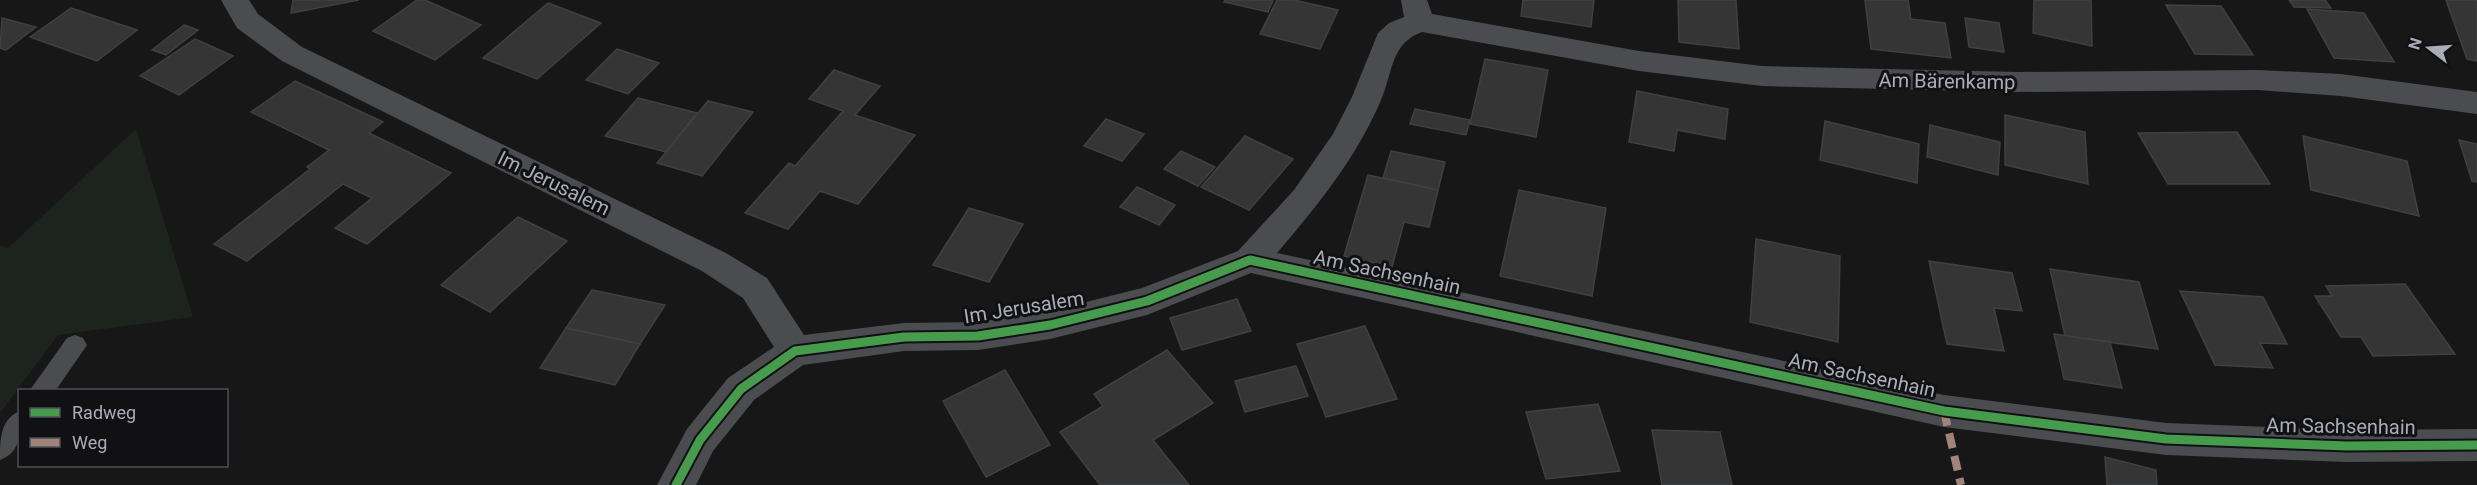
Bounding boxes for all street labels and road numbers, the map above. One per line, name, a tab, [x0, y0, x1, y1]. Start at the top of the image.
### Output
street label: Am Bärenkamp	[1878, 68, 2016, 94]
street label: Im Jerusalem	[494, 146, 614, 220]
street label: Am Sachsenhain	[1311, 245, 1463, 299]
street label: Im Jerusalem	[962, 286, 1086, 328]
street label: Am Sachsenhain	[1786, 348, 1938, 402]
street label: Am Sachsenhain	[2266, 413, 2416, 439]

